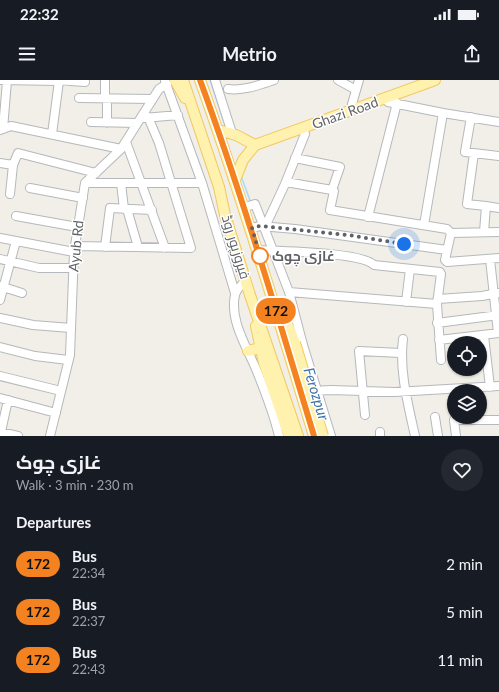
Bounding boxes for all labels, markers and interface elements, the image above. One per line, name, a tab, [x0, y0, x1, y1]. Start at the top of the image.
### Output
text: 22:32	[20, 5, 59, 23]
icon: menu	[16, 43, 38, 65]
text: Metrio	[222, 43, 277, 65]
icon: share	[461, 43, 483, 65]
street label: Ghazi Road	[309, 93, 380, 132]
street label: فیروزپور روڈ	[217, 213, 254, 282]
street label: Ayub Rd	[64, 219, 87, 272]
your location	[394, 234, 414, 254]
marker: غازی چوک	[251, 247, 269, 265]
place label: غازی چوک	[272, 247, 335, 267]
line badge: 172	[253, 298, 299, 324]
text: 172	[264, 302, 288, 319]
map controls	[447, 336, 487, 424]
button: locate	[447, 336, 487, 376]
water label: Ferozpur	[300, 365, 334, 423]
button: layers	[447, 384, 487, 424]
button: heart	[441, 449, 483, 491]
text: غازی چوک	[16, 450, 101, 473]
text: Walk · 3 min · 230 m	[16, 477, 134, 493]
text: Departures	[16, 513, 91, 531]
text: Bus	[72, 547, 97, 565]
text: 172	[26, 555, 50, 572]
text: 2 min	[446, 555, 483, 573]
text: 22:34	[72, 565, 105, 581]
text: Bus	[72, 595, 97, 613]
text: 172	[26, 603, 50, 620]
text: 5 min	[446, 603, 483, 621]
text: 22:37	[72, 613, 105, 629]
text: Bus	[72, 643, 97, 661]
text: 172	[26, 651, 50, 668]
text: 11 min	[437, 651, 483, 669]
text: 22:43	[72, 661, 105, 677]

